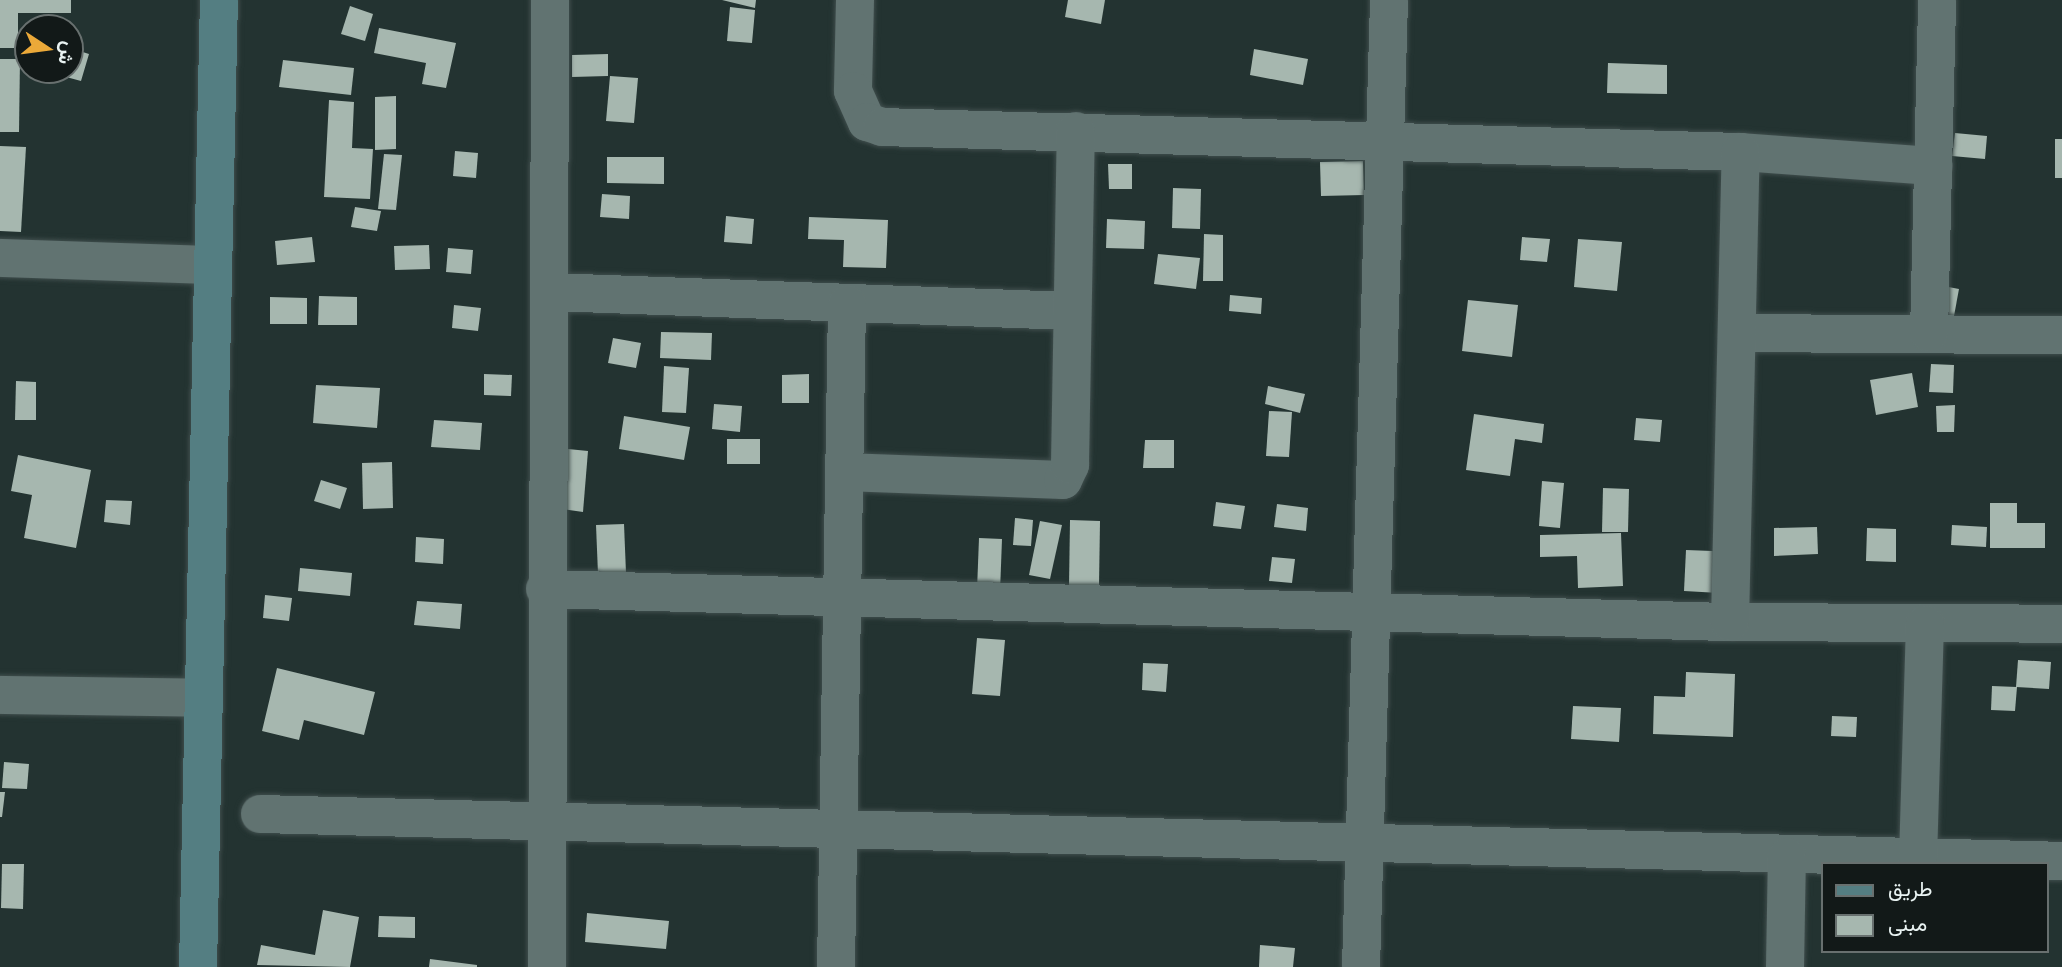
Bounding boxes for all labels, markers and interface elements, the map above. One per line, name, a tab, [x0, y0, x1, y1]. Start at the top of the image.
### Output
north arrow	[14, 14, 84, 84]
text: ش	[54, 40, 82, 67]
legend	[1820, 862, 2048, 953]
text: طريق	[1888, 875, 1933, 900]
text: مبنى	[1888, 910, 1927, 935]

